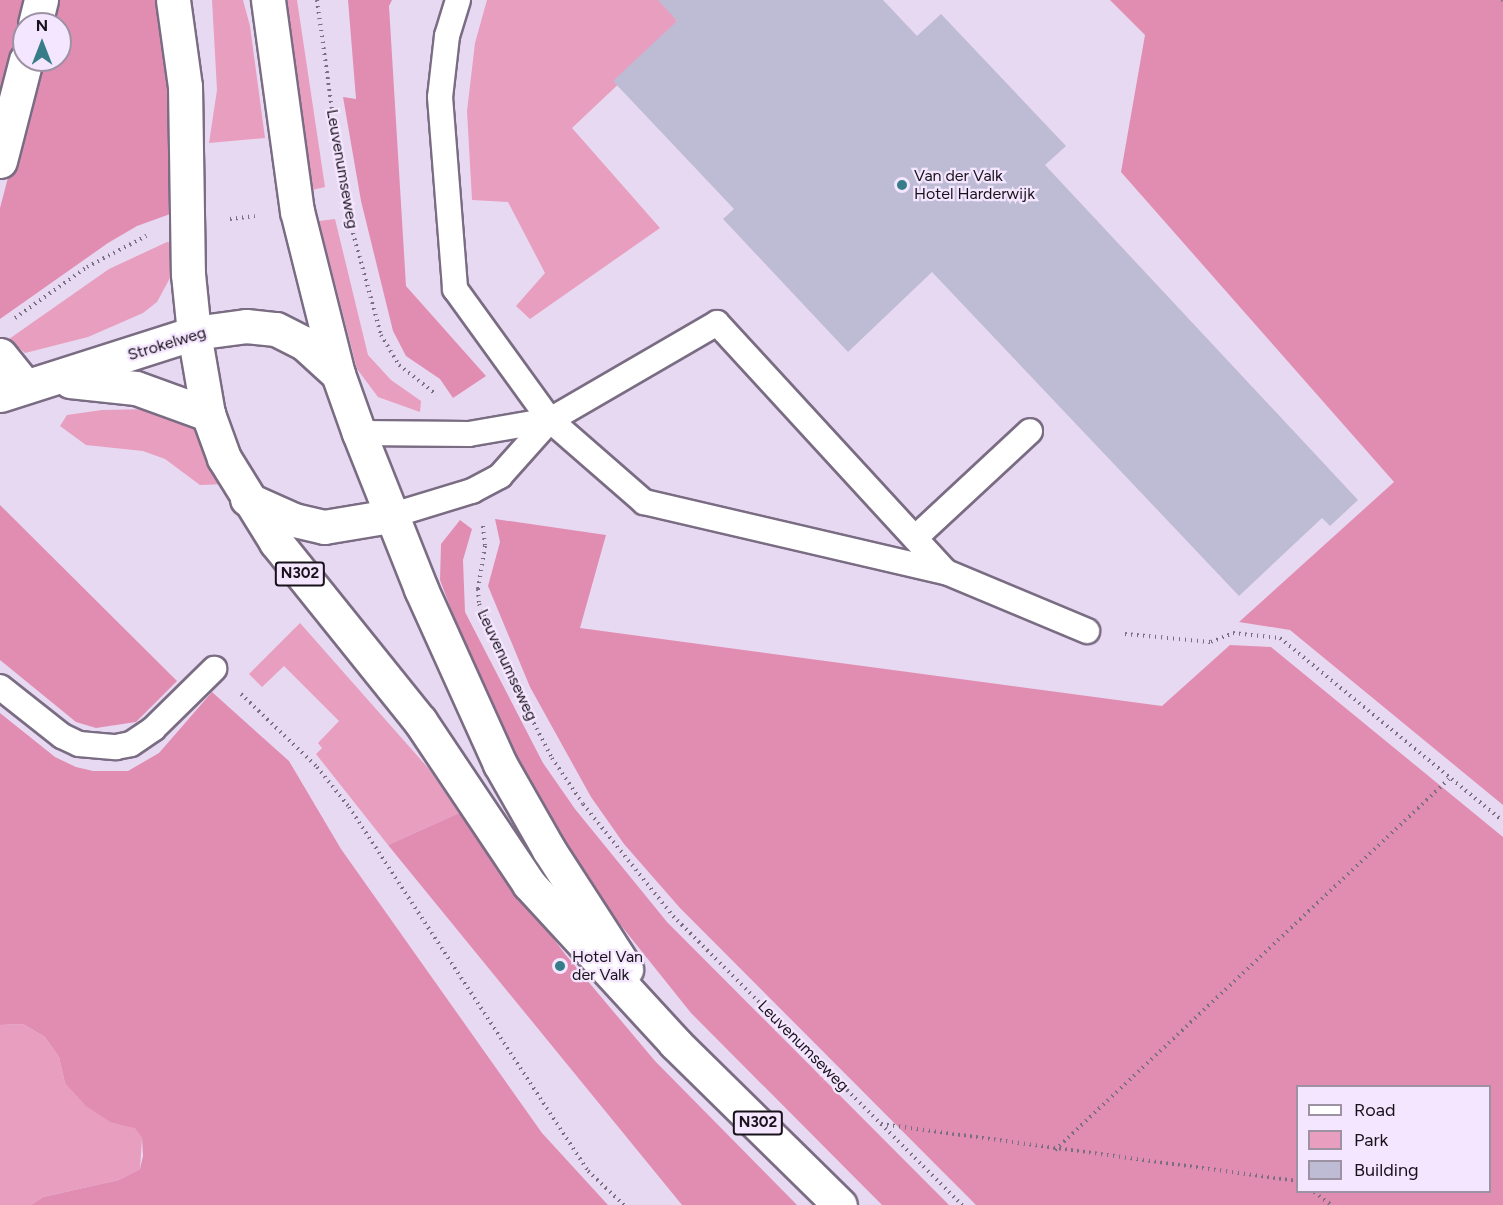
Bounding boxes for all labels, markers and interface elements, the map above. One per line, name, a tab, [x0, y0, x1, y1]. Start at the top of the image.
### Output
north arrow	[12, 12, 72, 72]
text: N	[36, 16, 48, 35]
street label: Leuvenumseweg	[322, 108, 362, 230]
place label: Van der Valk Hotel Harderwijk	[914, 166, 1035, 204]
marker: Van der Valk Hotel Harderwijk	[895, 178, 909, 192]
street label: Strokelweg	[126, 323, 208, 365]
road number: N302	[274, 562, 326, 586]
street label: Leuvenumseweg	[473, 606, 541, 724]
place label: Hotel Van der Valk	[572, 947, 643, 985]
marker: Hotel Van der Valk	[553, 959, 567, 973]
street label: Leuvenumseweg	[754, 997, 852, 1095]
legend	[1296, 1085, 1491, 1193]
text: Road	[1354, 1099, 1395, 1121]
road number: N302	[732, 1111, 783, 1135]
text: Park	[1354, 1129, 1388, 1151]
text: Building	[1354, 1159, 1419, 1181]

